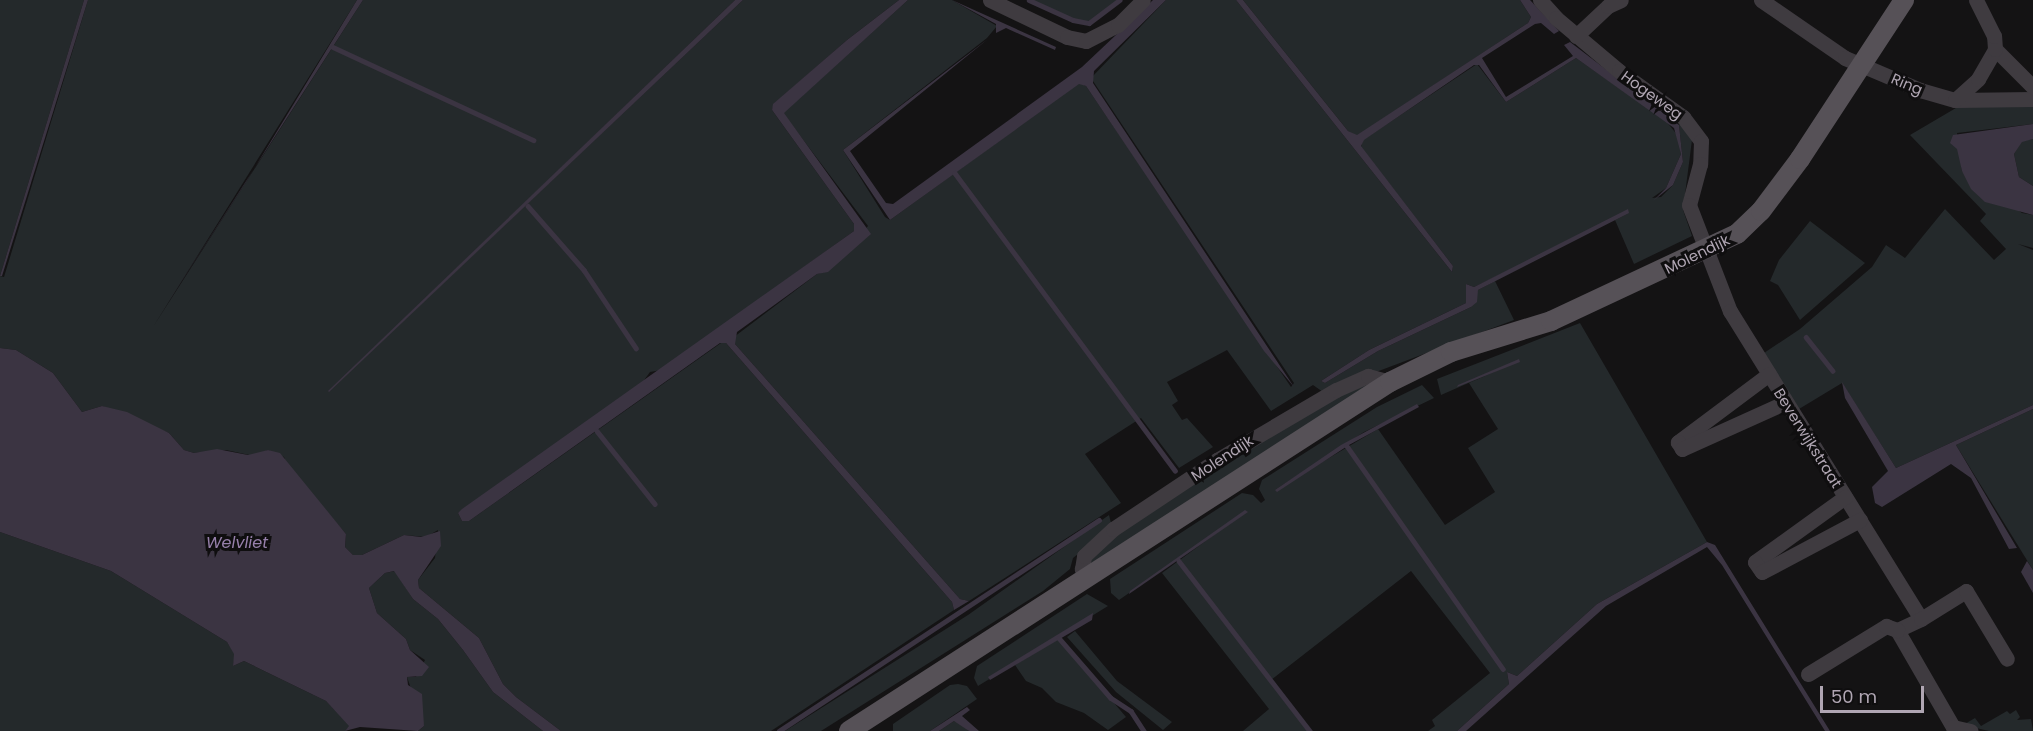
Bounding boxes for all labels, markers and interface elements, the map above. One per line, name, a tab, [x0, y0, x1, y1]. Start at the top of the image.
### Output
street label: Hogeweg	[1618, 67, 1686, 123]
street label: Ring	[1889, 69, 1925, 99]
street label: Molendijk	[1661, 230, 1733, 278]
street label: Beverwijkstraat	[1770, 385, 1846, 491]
street label: Molendijk	[1188, 431, 1256, 485]
water label: Welvliet	[206, 533, 268, 553]
scale bar	[1823, 674, 1926, 712]
text: 50 m	[1831, 684, 1877, 709]

